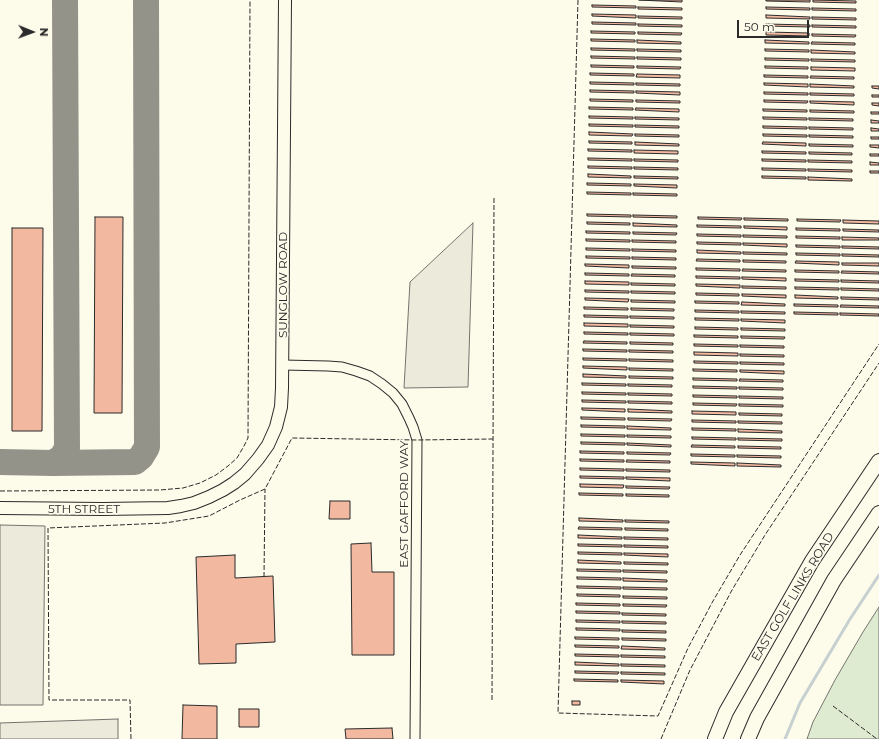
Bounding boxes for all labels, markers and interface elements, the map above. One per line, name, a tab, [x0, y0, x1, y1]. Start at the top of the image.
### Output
north arrow	[12, 12, 52, 52]
scale bar	[739, 12, 811, 38]
text: 50 m	[744, 19, 775, 34]
text: N	[37, 28, 51, 37]
street label: SUNGLOW ROAD	[276, 232, 290, 338]
street label: EAST GAFFORD WAY	[397, 440, 411, 568]
street label: 5TH STREET	[48, 502, 120, 516]
street label: EAST GOLF LINKS ROAD	[749, 530, 837, 664]

